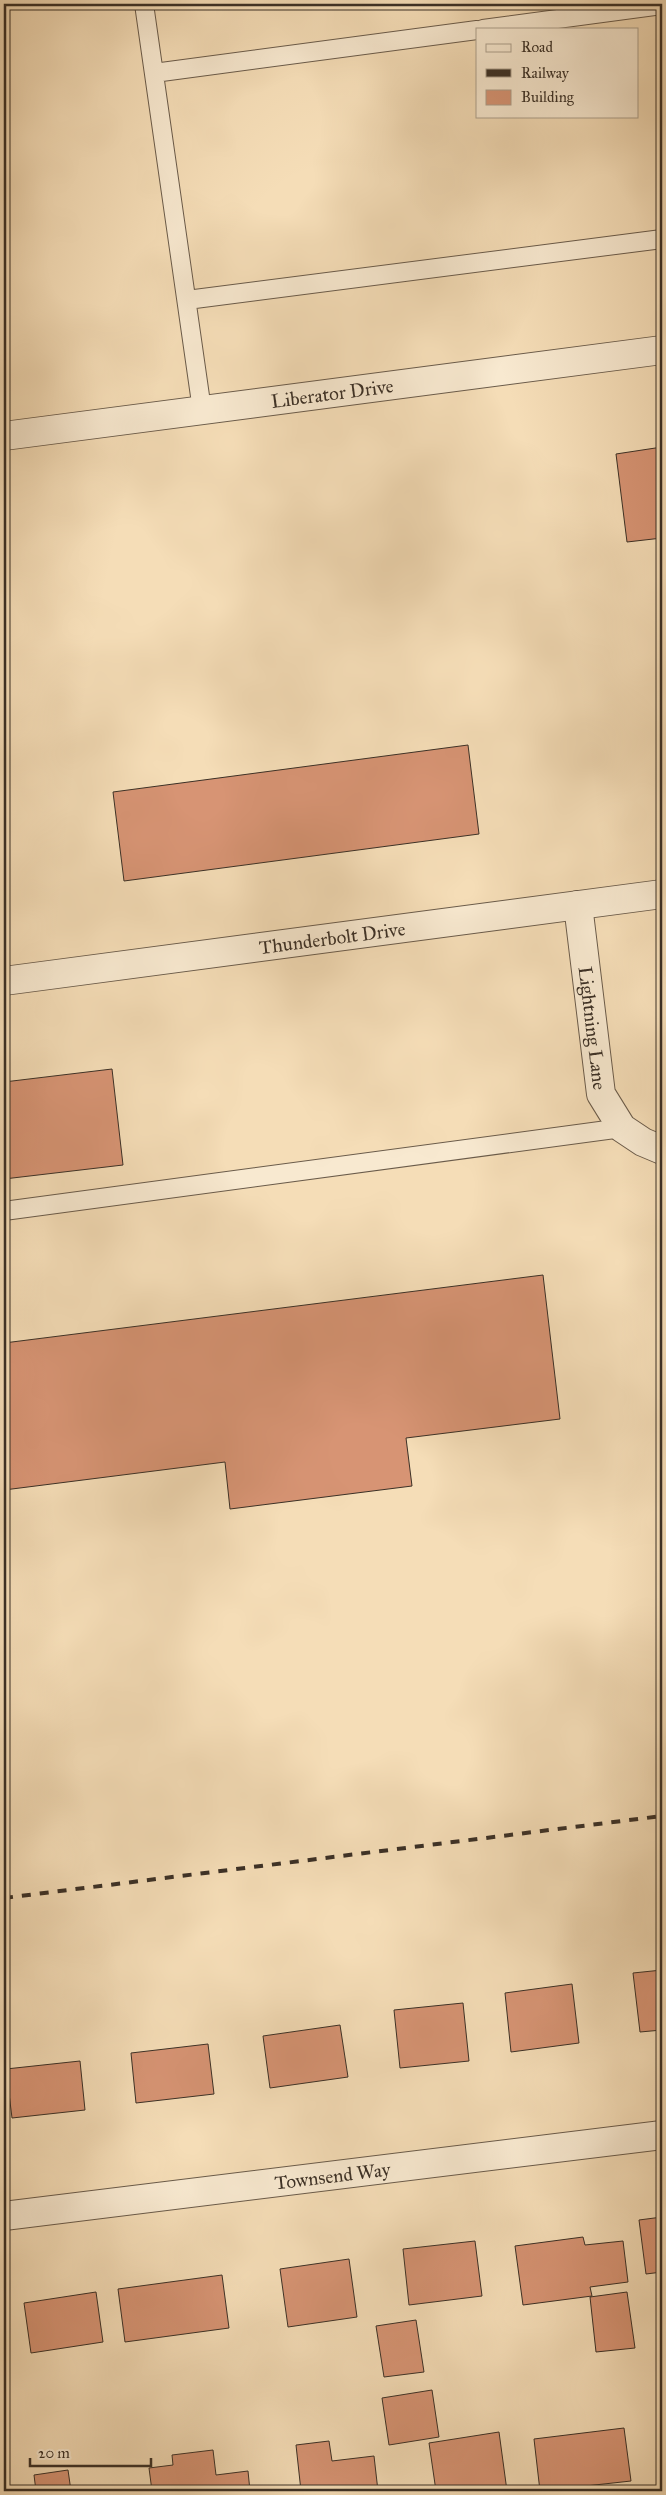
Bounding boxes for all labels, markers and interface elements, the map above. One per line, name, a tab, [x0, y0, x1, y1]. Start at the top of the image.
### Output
legend	[476, 28, 638, 118]
text: Road	[521, 38, 553, 56]
text: Railway	[521, 64, 570, 82]
text: Building	[521, 88, 575, 106]
street label: Liberator Drive	[270, 374, 395, 412]
street label: Thunderbolt Drive	[258, 917, 407, 959]
street label: Lightning Lane	[574, 965, 612, 1091]
street label: Townsend Way	[273, 2157, 393, 2194]
scale bar	[30, 2435, 151, 2467]
text: 20 m	[38, 2444, 70, 2462]

